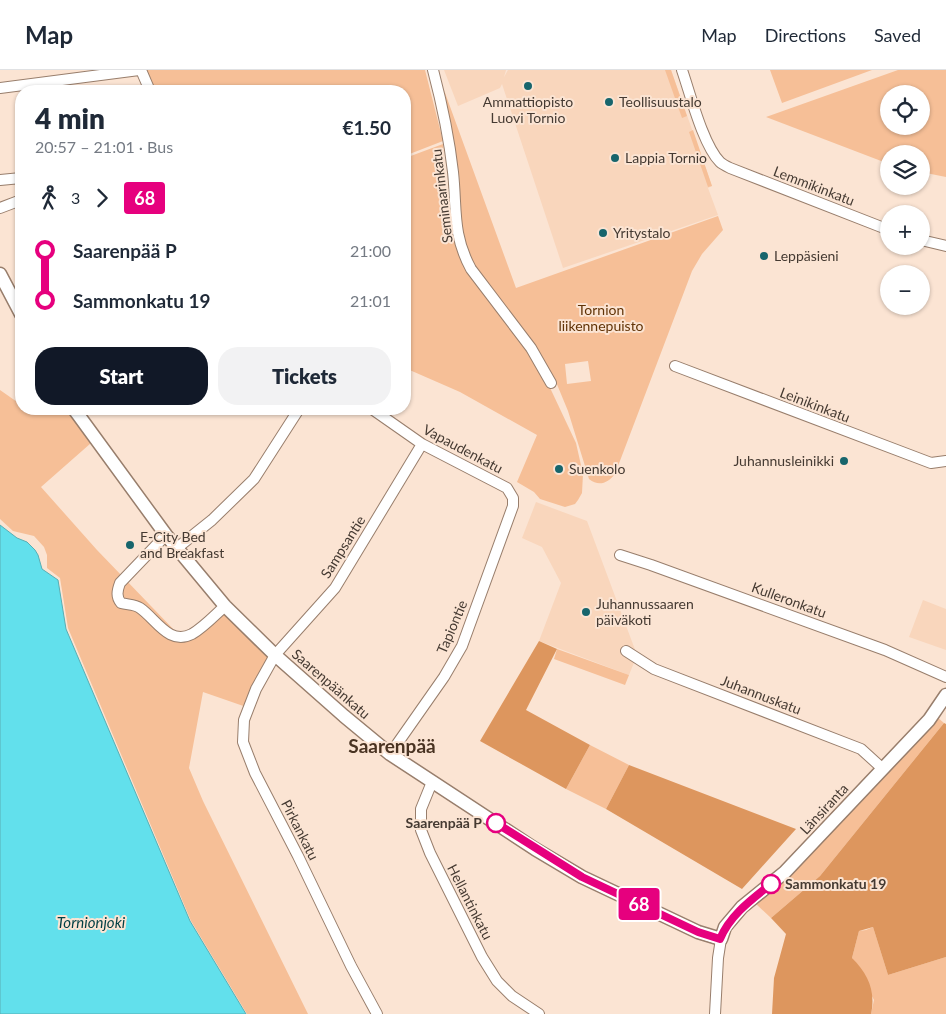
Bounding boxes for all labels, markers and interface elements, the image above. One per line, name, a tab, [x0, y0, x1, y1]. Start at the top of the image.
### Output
text: Map	[25, 20, 73, 49]
text: Map	[701, 24, 737, 46]
text: Directions	[765, 24, 846, 46]
text: Saved	[874, 24, 921, 46]
marker: Ammattiopisto Luovi Tornio	[522, 80, 534, 92]
map controls	[880, 85, 930, 315]
button: locate	[880, 85, 930, 135]
place label: Ammattiopisto Luovi Tornio	[483, 93, 573, 126]
place label: Teollisuustalo	[619, 93, 702, 110]
marker: Teollisuustalo	[603, 96, 615, 108]
text: 4 min	[35, 101, 105, 135]
text: €1.50	[342, 116, 391, 139]
text: 20:57 – 21:01 · Bus	[35, 137, 173, 156]
button: layers	[880, 145, 930, 195]
street label: Seminaarinkatu	[427, 148, 456, 244]
place label: Lappia Tornio	[625, 149, 707, 166]
marker: Lappia Tornio	[609, 152, 621, 164]
street label: Lemmikinkatu	[771, 162, 857, 209]
icon: walk	[35, 184, 63, 212]
icon: forward	[88, 184, 116, 212]
text: 68	[134, 187, 155, 209]
text: 3	[71, 188, 80, 207]
button: +	[880, 205, 930, 255]
place label: Yritystalo	[613, 224, 670, 241]
marker: Yritystalo	[597, 227, 609, 239]
text: Saarenpää P	[73, 239, 177, 262]
text: 21:00	[350, 241, 391, 260]
place label: Leppäsieni	[774, 247, 839, 264]
marker: Leppäsieni	[758, 250, 770, 262]
button: −	[880, 265, 930, 315]
text: Sammonkatu 19	[73, 289, 211, 312]
text: 21:01	[350, 291, 391, 310]
park label: Tornion liikennepuisto	[558, 301, 644, 334]
button: Start	[35, 347, 208, 405]
button: Tickets	[218, 347, 391, 405]
street label: Leinikinkatu	[778, 383, 853, 426]
street label: Vapaudenkatu	[420, 420, 506, 477]
place label: Juhannusleinikki	[733, 452, 834, 469]
marker: Juhannusleinikki	[838, 455, 850, 467]
place label: Suenkolo	[569, 460, 625, 477]
marker: Suenkolo	[553, 463, 565, 475]
street label: Sampsantie	[317, 512, 368, 581]
place label: E-City Bed and Breakfast	[140, 528, 224, 561]
marker: E-City Bed and Breakfast	[124, 539, 136, 551]
street label: Kulleronkatu	[750, 578, 829, 621]
place label: Juhannussaaren päiväkoti	[596, 595, 694, 628]
street label: Tapiontie	[433, 597, 470, 656]
marker: Juhannussaaren päiväkoti	[580, 606, 592, 618]
street label: Saarenpäänkatu	[289, 645, 374, 722]
street label: Juhannuskatu	[719, 671, 804, 718]
district label: Saarenpää	[348, 734, 436, 757]
street label: Länsiranta	[796, 780, 851, 837]
street label: Pirkankatu	[278, 797, 323, 863]
marker: Saarenpää P	[486, 813, 506, 833]
place label: Saarenpää P	[406, 814, 482, 831]
street label: Hellantinkatu	[444, 861, 497, 942]
marker: Sammonkatu 19	[761, 874, 781, 894]
place label: Sammonkatu 19	[785, 875, 886, 892]
line badge: 68	[616, 888, 662, 920]
text: 68	[629, 893, 649, 915]
water label: Tornionjoki	[57, 913, 126, 931]

